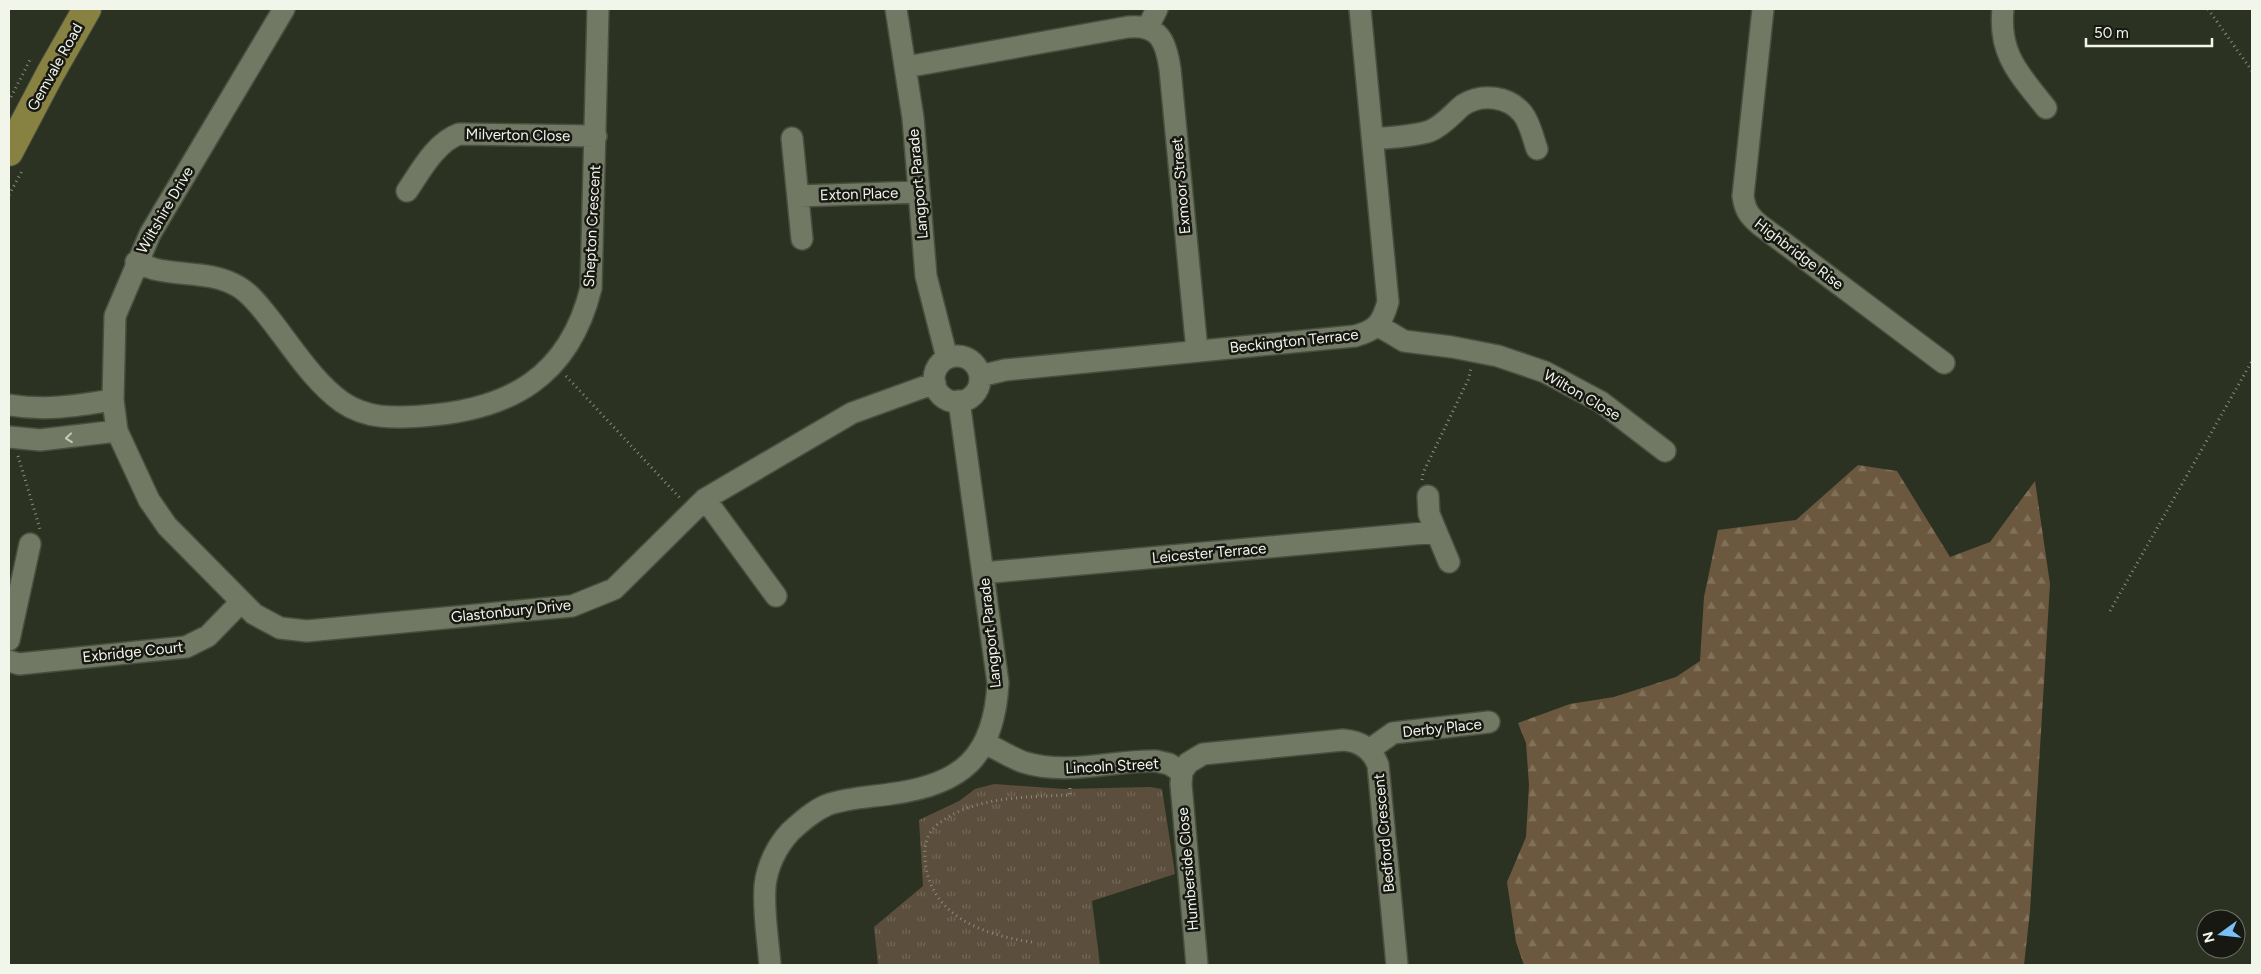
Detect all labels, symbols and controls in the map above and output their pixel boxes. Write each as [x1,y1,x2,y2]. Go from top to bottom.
scale bar [2086,15,2212,47]
street label: Gemvale Road [24,20,86,114]
text: 50 m [2094,24,2129,42]
street label: Milverton Close [465,125,571,145]
street label: Langport Parade [904,128,932,240]
street label: Exmoor Street [1168,137,1194,235]
street label: Wiltshire Drive [133,163,197,257]
street label: Shepton Crescent [580,164,604,288]
street label: Exton Place [820,184,898,204]
street label: Highbridge Rise [1751,215,1847,293]
street label: Beckington Terrace [1229,325,1359,357]
street label: Wilton Close [1540,366,1624,424]
one-way arrow [65,432,73,443]
street label: Leicester Terrace [1151,539,1267,567]
street label: Langport Parade [975,577,1005,689]
street label: Glastonbury Drive [450,596,572,626]
street label: Exbridge Court [82,638,185,666]
street label: Derby Place [1401,715,1483,741]
street label: Lincoln Street [1065,755,1160,777]
street label: Bedford Crescent [1370,772,1398,893]
street label: Humberside Close [1174,807,1202,931]
north arrow [2196,909,2246,959]
text: N [2199,930,2219,945]

